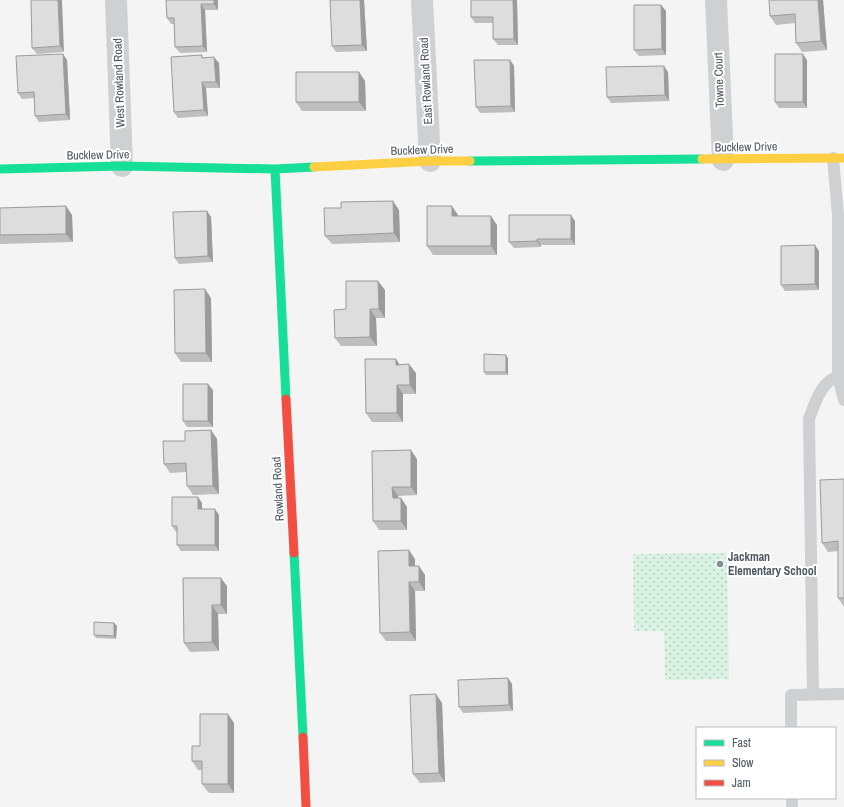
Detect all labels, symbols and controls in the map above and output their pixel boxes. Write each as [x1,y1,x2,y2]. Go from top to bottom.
street label: East Rowland Road [416,37,436,125]
street label: West Rowland Road [109,38,129,128]
street label: Towne Court [710,52,728,108]
street label: Bucklew Drive [714,138,778,156]
street label: Bucklew Drive [390,141,454,159]
street label: Bucklew Drive [66,146,130,164]
street label: Rowland Road [268,456,288,522]
place label: Jackman Elementary School [728,549,817,579]
marker: Jackman Elementary School [715,559,725,569]
legend [696,727,836,799]
text: Fast [732,735,751,751]
text: Slow [732,755,754,771]
text: Jam [732,775,751,791]

